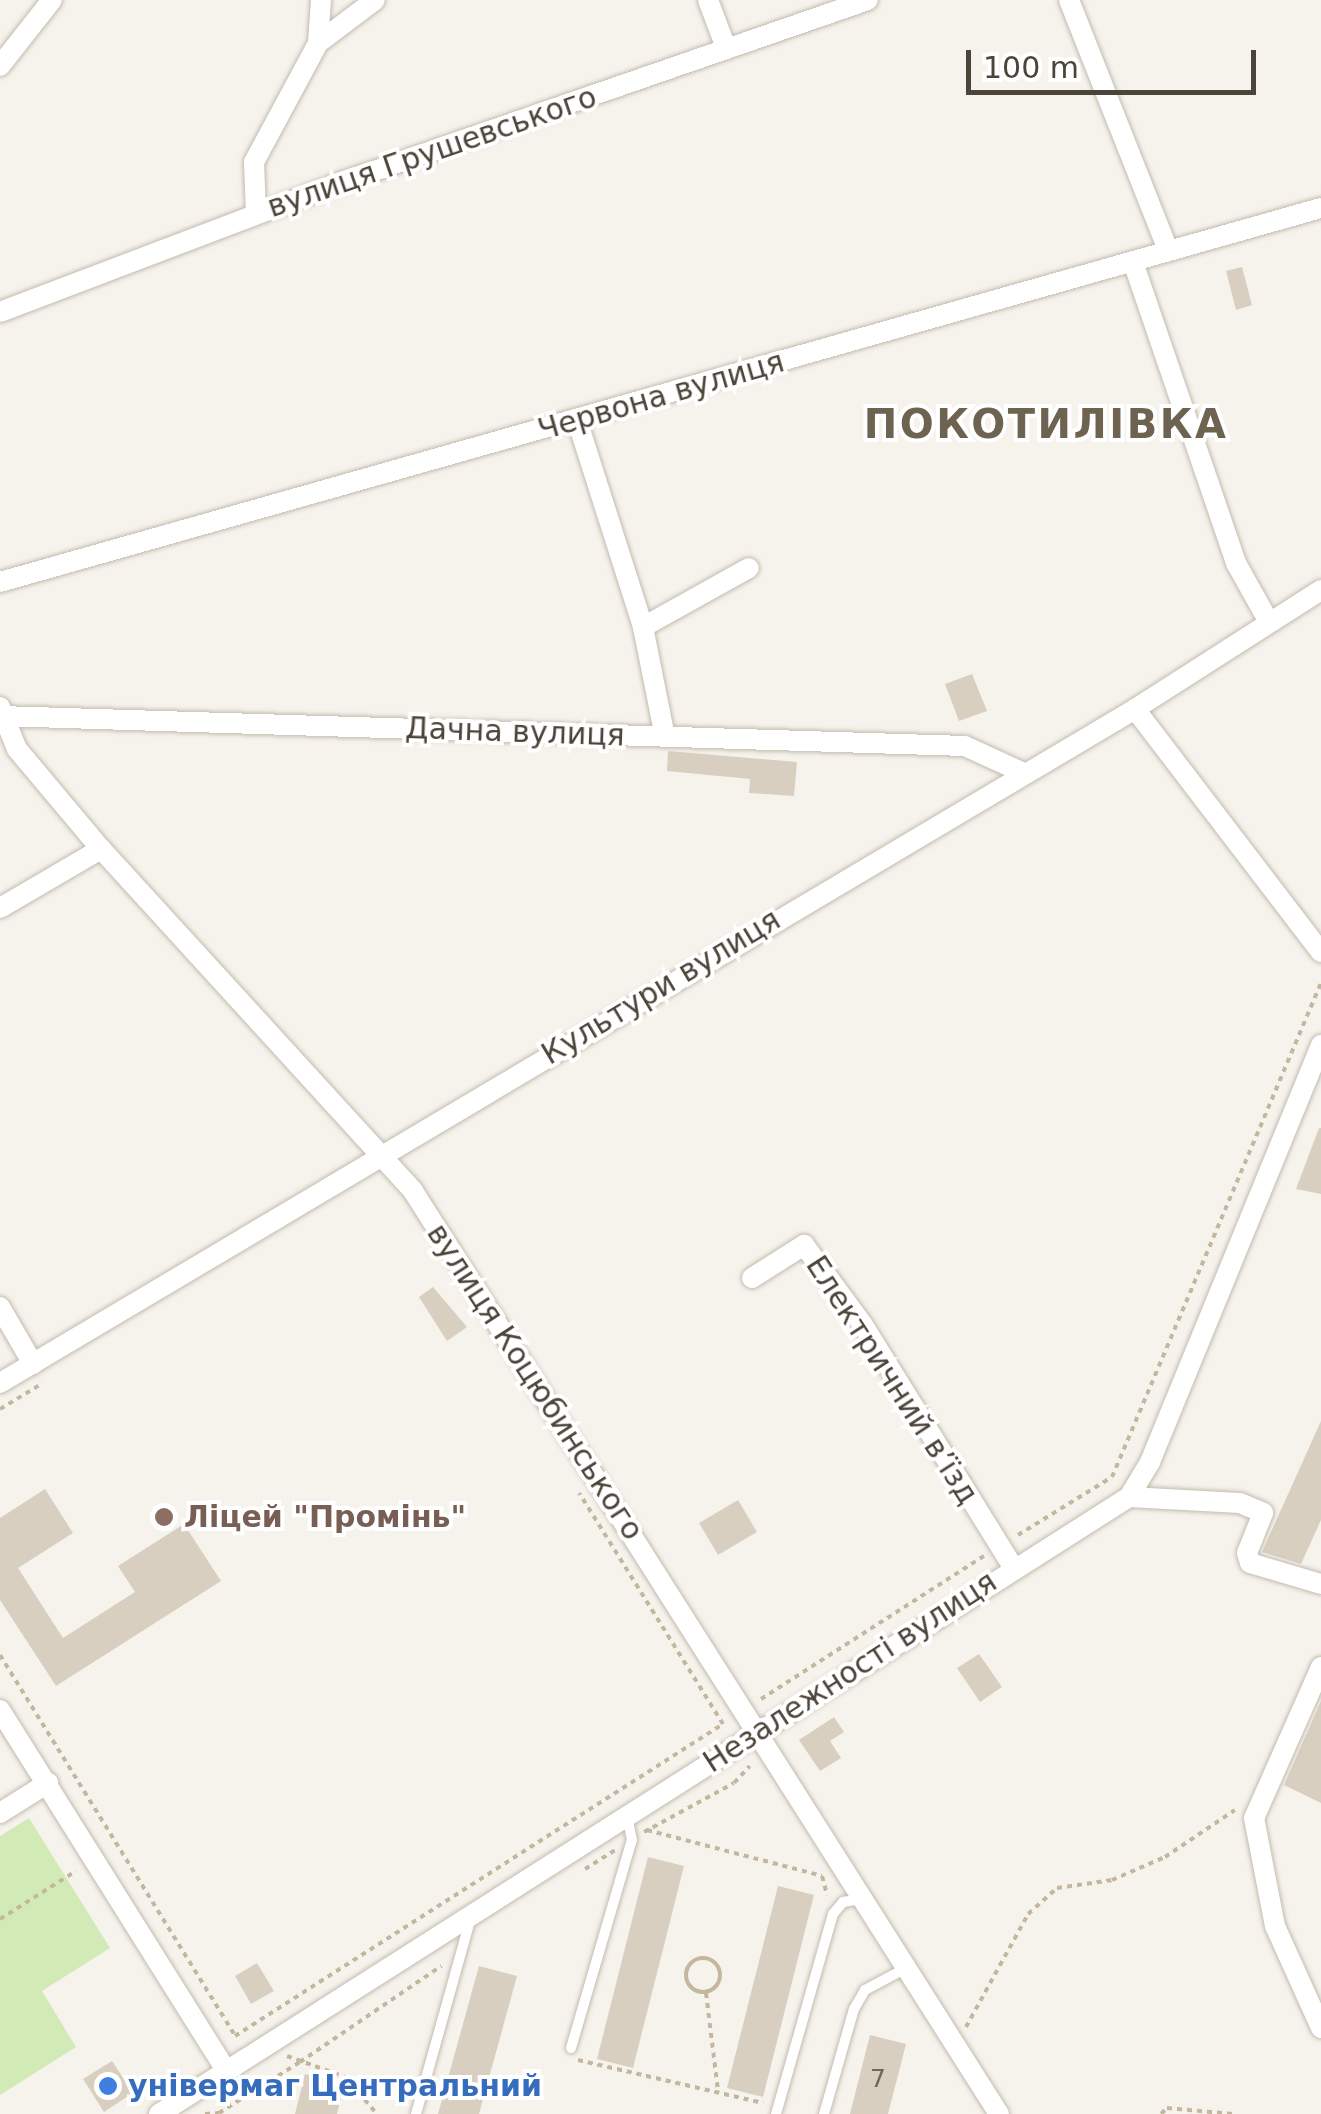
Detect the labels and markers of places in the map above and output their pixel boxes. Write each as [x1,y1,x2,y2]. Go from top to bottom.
place label: Ліцей "Промінь" [184,1499,466,1535]
marker: Ліцей "Промінь" [153,1506,175,1528]
place label: універмаг Центральний [128,2068,542,2104]
marker: універмаг Центральний [97,2075,119,2097]

